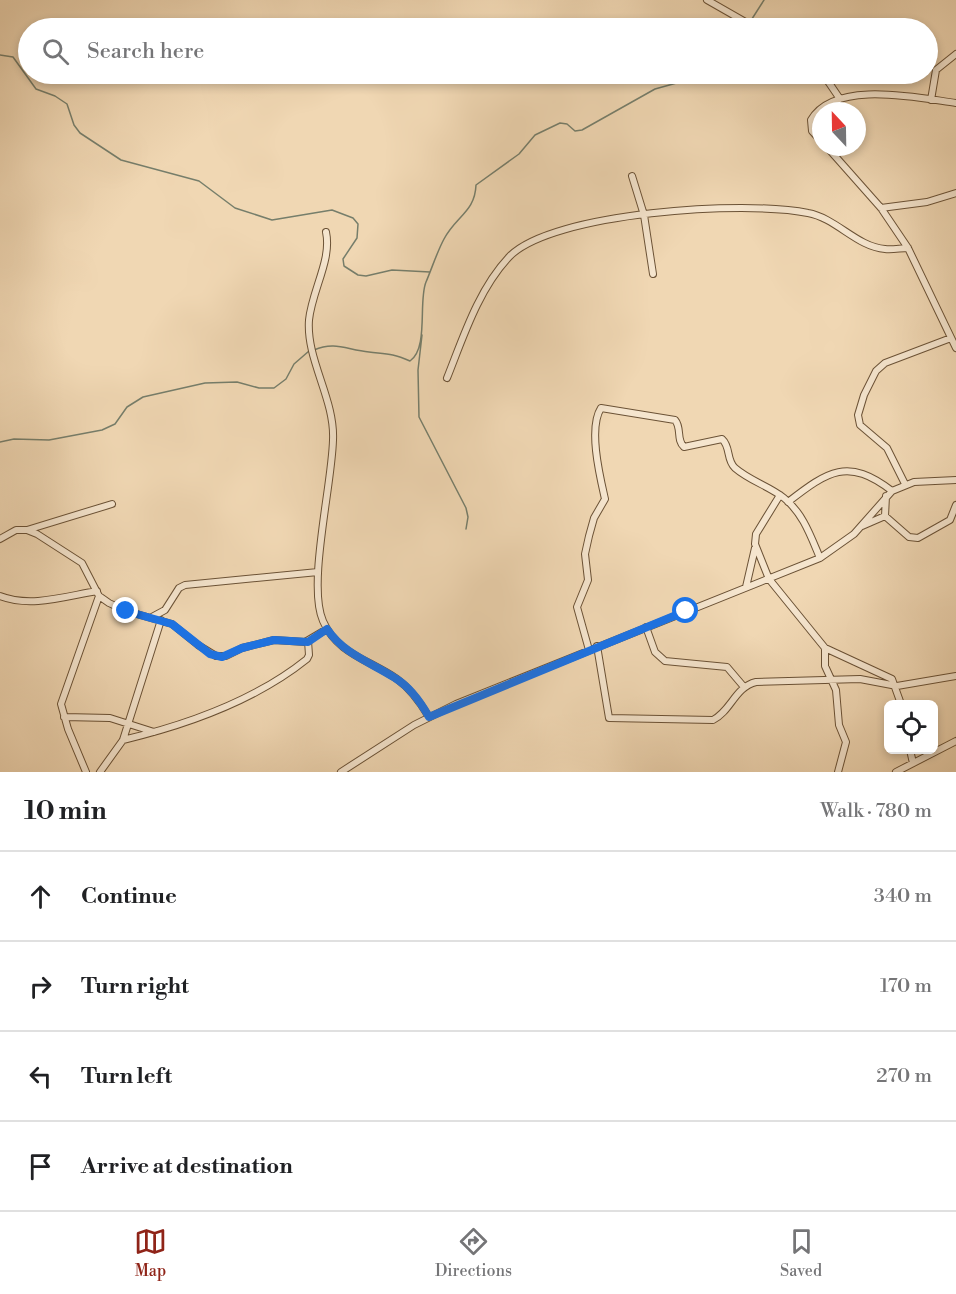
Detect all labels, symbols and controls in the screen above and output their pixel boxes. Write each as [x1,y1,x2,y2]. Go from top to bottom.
search box [18,18,938,84]
icon: search [39,35,72,68]
text: Search here [87,38,204,65]
north arrow [812,102,866,156]
route end [112,597,138,623]
route start [672,597,698,623]
map controls [884,700,938,754]
button: locate [884,700,938,754]
text: 10 min [24,795,107,827]
text: Walk · 780 m [820,799,932,824]
icon: ahead [24,880,57,913]
text: Continue [81,883,177,910]
text: 340 m [874,884,932,909]
icon: right [24,970,57,1003]
text: Turn right [81,973,189,1000]
text: 170 m [880,974,932,999]
icon: left [24,1060,57,1093]
text: Turn left [81,1063,172,1090]
text: 270 m [876,1064,932,1089]
icon: arrive [24,1150,57,1183]
text: Arrive at destination [81,1153,293,1180]
tab: Map [134,1225,167,1281]
tab: Directions [435,1225,512,1281]
tab: Saved [780,1225,822,1281]

